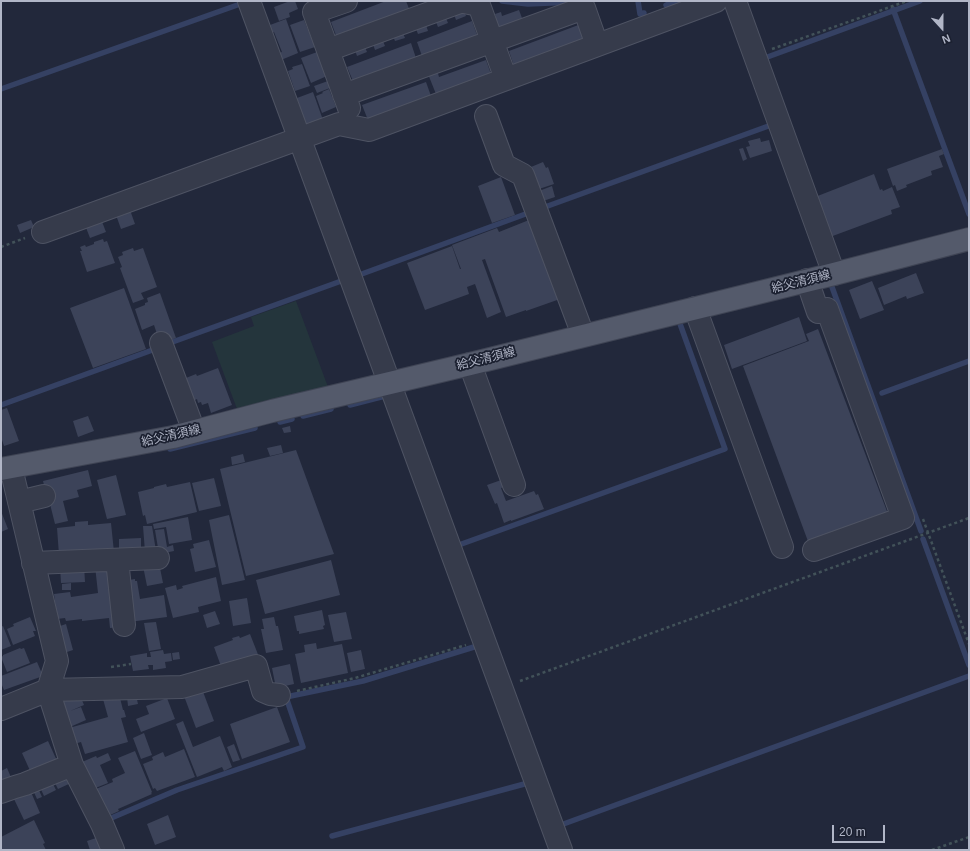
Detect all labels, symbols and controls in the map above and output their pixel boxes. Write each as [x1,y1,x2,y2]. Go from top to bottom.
north arrow [922,8,962,48]
text: N [940,32,952,46]
street label: 給父清須線 [770,268,832,296]
street label: 給父清須線 [455,345,517,373]
street label: 給父清須線 [140,422,202,450]
scale bar [834,817,887,843]
text: 20 m [839,825,866,839]

